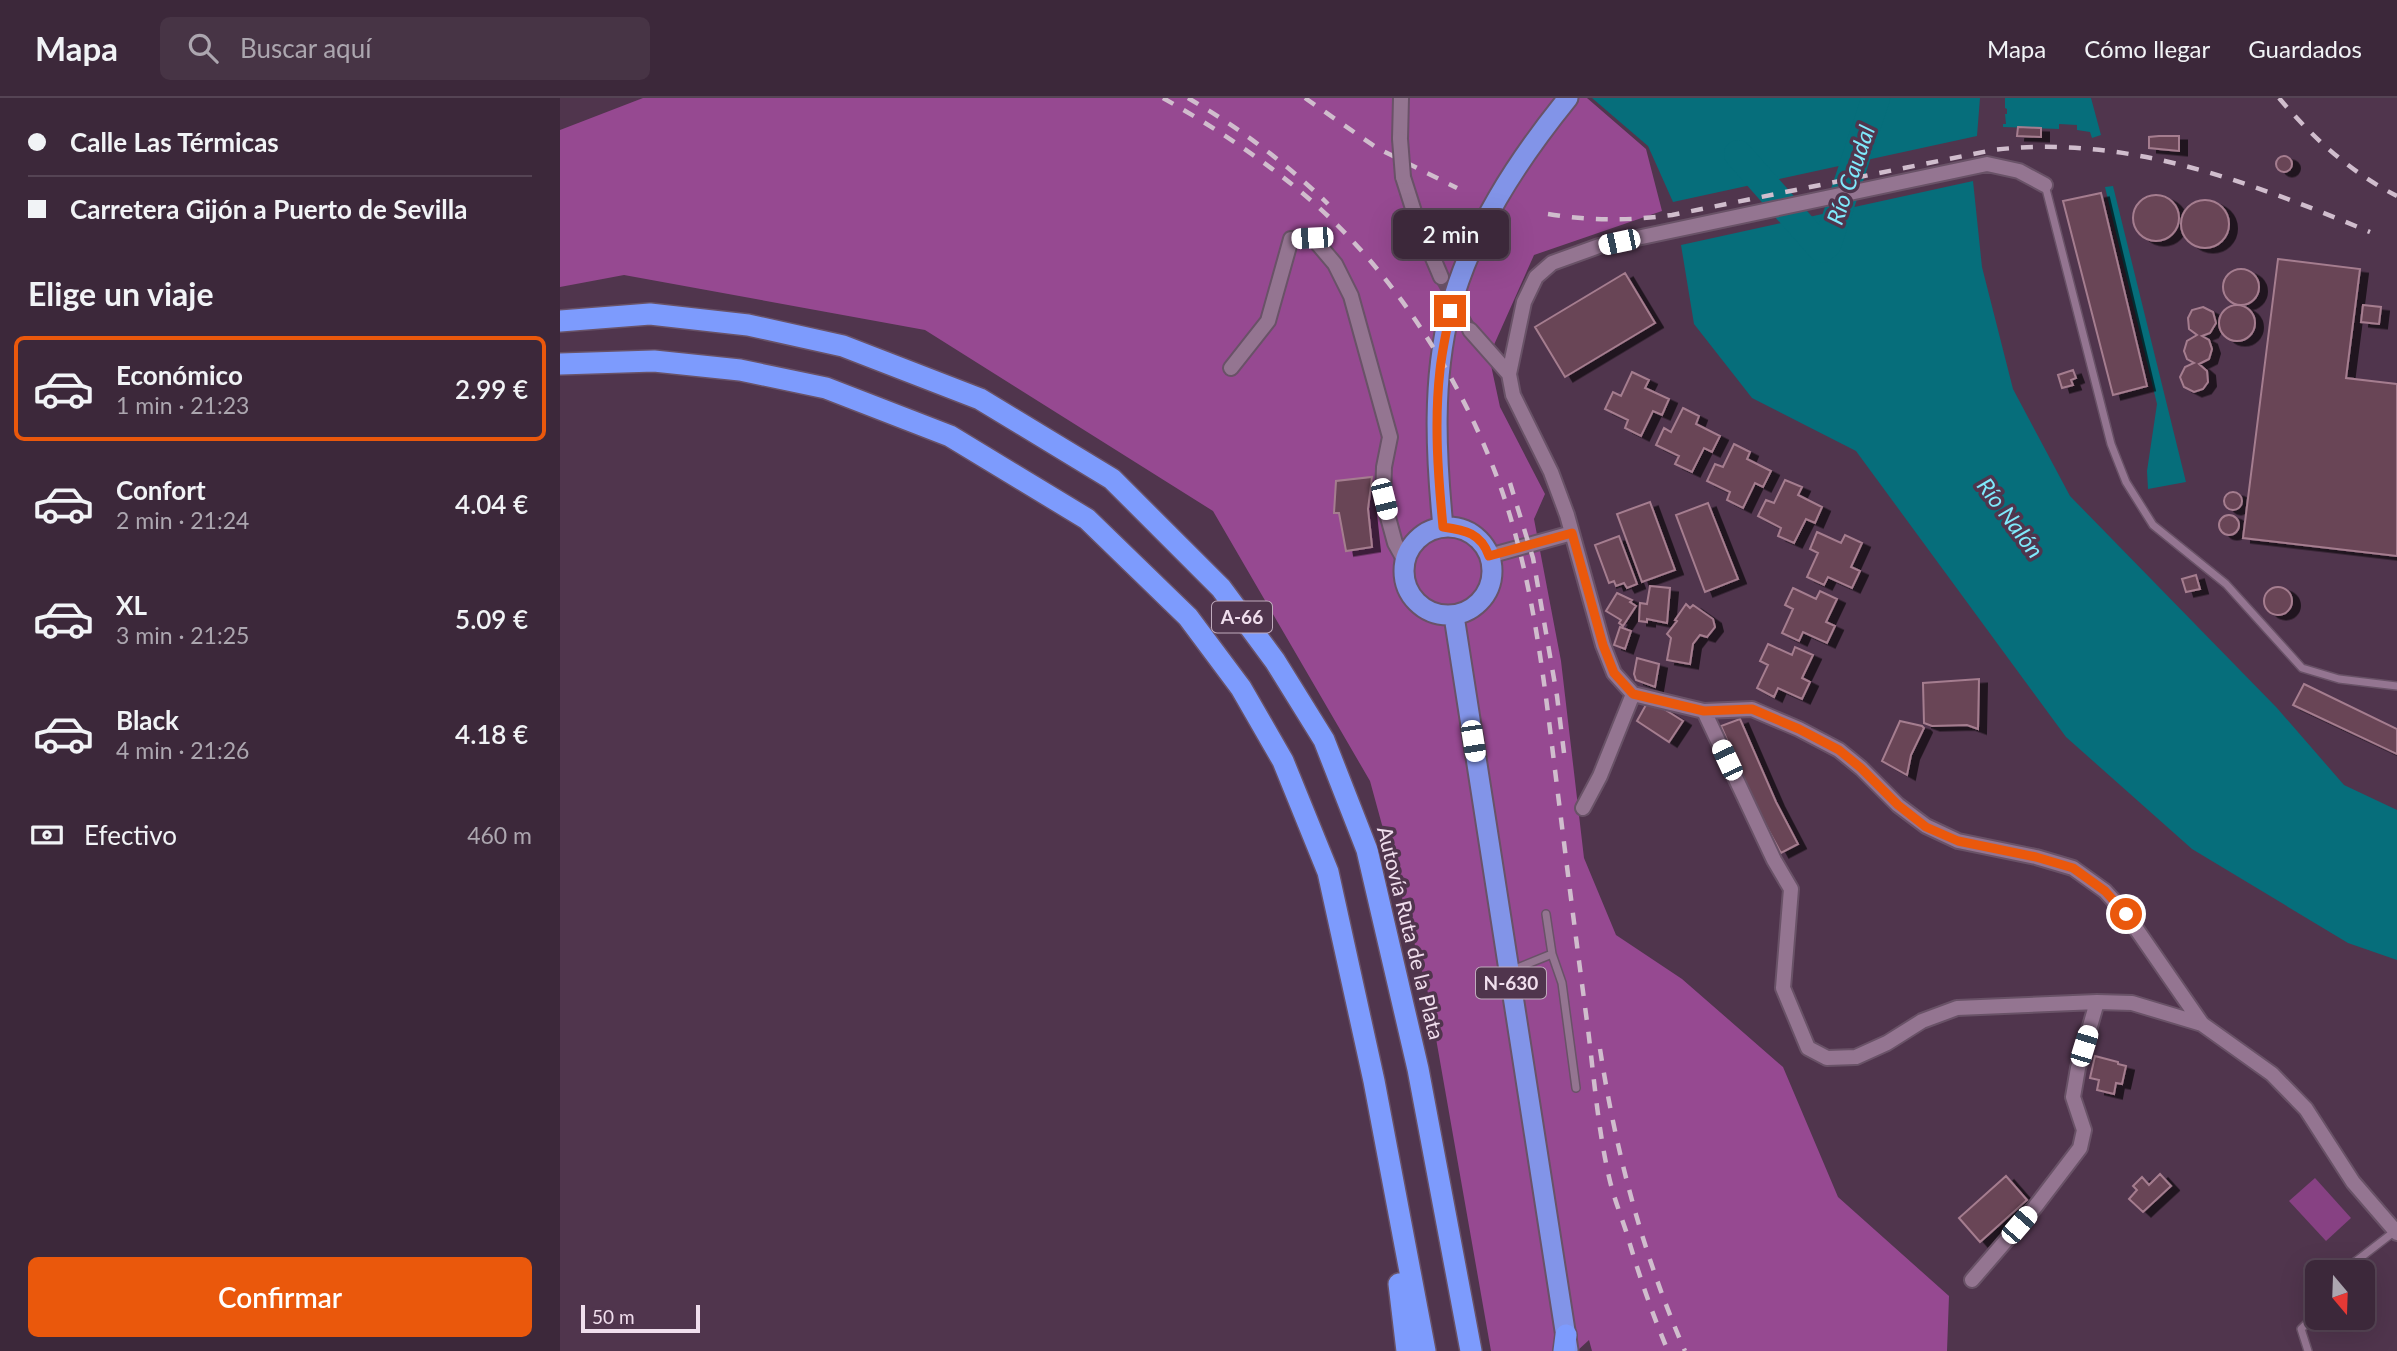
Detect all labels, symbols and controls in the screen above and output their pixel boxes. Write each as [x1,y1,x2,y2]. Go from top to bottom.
search box [160,17,650,80]
text: Mapa [35,28,118,68]
icon: search [184,29,222,67]
text: Buscar aquí [240,32,371,64]
text: Mapa [1987,34,2046,63]
text: Cómo llegar [2084,34,2210,63]
text: Guardados [2248,34,2362,63]
water label: Río Caudal [1820,121,1880,228]
text: Calle Las Térmicas [70,126,279,158]
text: Carretera Gijón a Puerto de Sevilla [70,193,467,225]
callout: 2 min [1392,209,1508,258]
text: 2 min [1423,220,1479,248]
car [1291,226,1334,250]
car [1597,227,1642,257]
text: Elige un viaje [28,274,213,313]
route end [1434,295,1466,327]
icon: car [32,357,95,420]
text: Económico [116,359,243,391]
text: 2.99 € [455,373,528,405]
text: 1 min · 21:23 [116,391,249,419]
icon: car [32,472,95,535]
water label: Río Nalón [1972,472,2050,563]
text: Confort [116,474,206,506]
car [1369,476,1400,522]
text: 4.04 € [455,488,528,520]
text: 2 min · 21:24 [116,506,249,534]
icon: car [32,587,95,650]
text: XL [116,589,147,621]
road number: A-66 [1212,602,1272,632]
text: 5.09 € [455,603,528,635]
text: 3 min · 21:25 [116,621,249,649]
icon: car [32,702,95,765]
text: Black [116,704,179,736]
text: 4.18 € [455,718,528,750]
car [1460,719,1487,763]
text: 4 min · 21:26 [116,736,249,764]
car [1709,737,1746,783]
icon: cash [28,816,66,854]
text: Efectivo [84,819,177,851]
text: 460 m [467,821,532,849]
street label: Autovía Ruta de la Plata [1373,823,1450,1042]
route start [2110,898,2142,930]
road number: N-630 [1476,968,1546,998]
car [2068,1023,2101,1069]
car [1998,1202,2041,1248]
button: Confirmar [28,1257,532,1337]
north arrow [2305,1260,2375,1330]
map controls [2305,1260,2375,1330]
scale bar [581,1302,700,1334]
text: 50 m [592,1305,635,1328]

